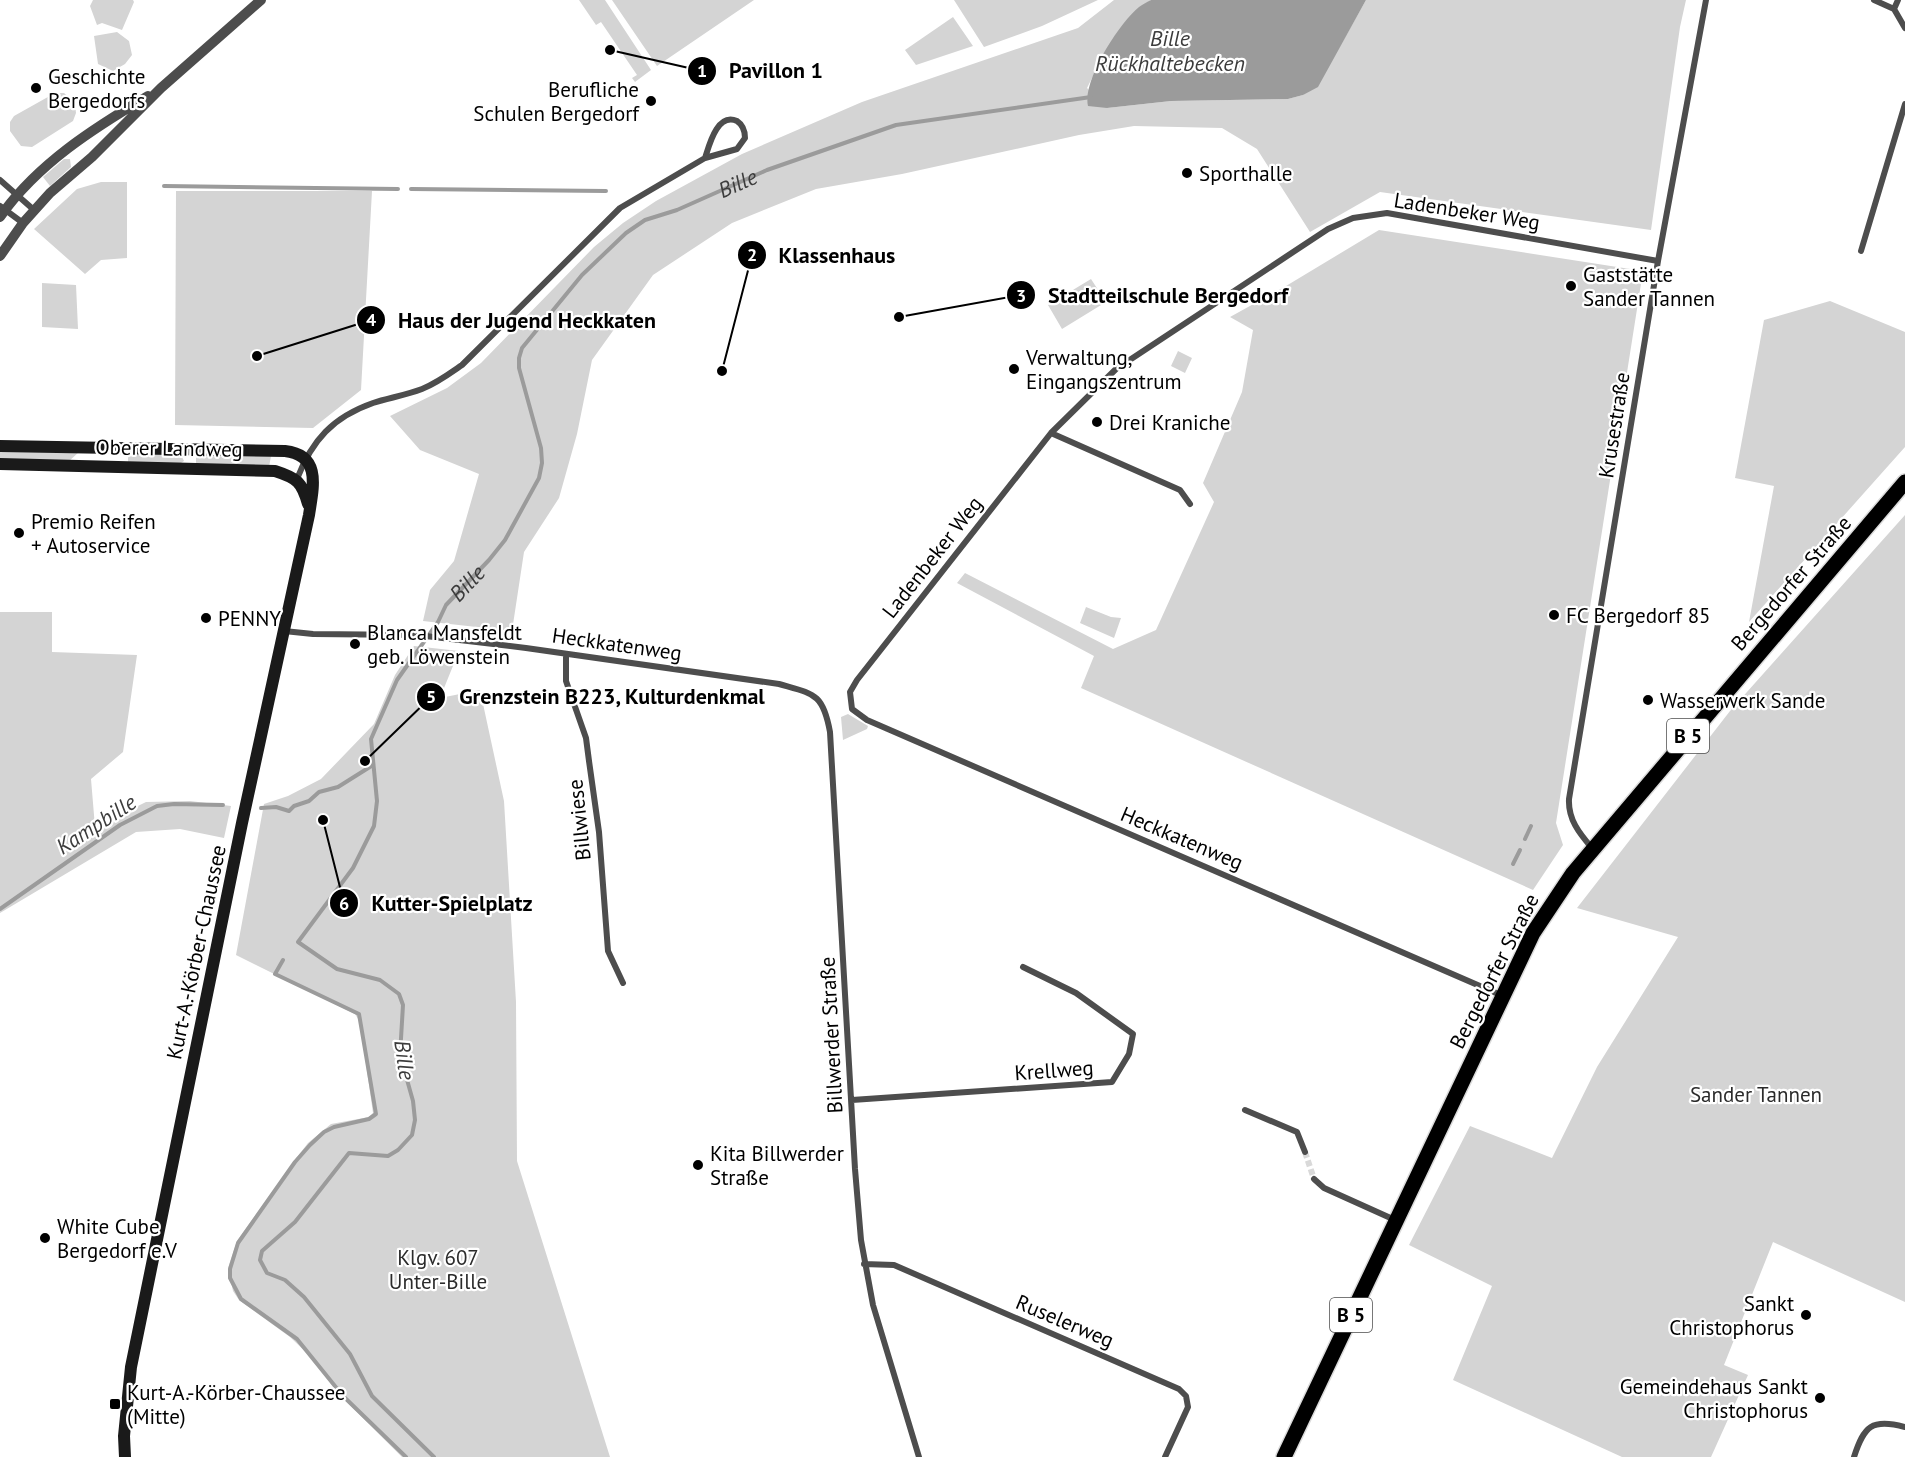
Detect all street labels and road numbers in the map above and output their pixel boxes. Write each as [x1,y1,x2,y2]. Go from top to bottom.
street label: Ladenbeker Weg [1392,186,1542,236]
street label: Krusestraße [1592,370,1636,480]
street label: Oberer Landweg [95,433,243,463]
street label: Ladenbeker Weg [876,491,988,623]
street label: Bergedorfer Straße [1725,510,1857,656]
street label: Heckkatenweg [550,622,684,666]
road number: B 5 [1667,719,1709,753]
street label: Billwiese [561,778,597,862]
street label: Heckkatenweg [1117,800,1247,876]
street label: Kurt-A.-Körber-Chaussee [160,842,232,1062]
street label: Bergedorfer Straße [1443,889,1545,1053]
street label: Billwerder Straße [813,956,849,1114]
street label: Krellweg [1014,1054,1094,1086]
street label: Ruselerweg [1012,1288,1118,1354]
road number: B 5 [1330,1298,1372,1332]

